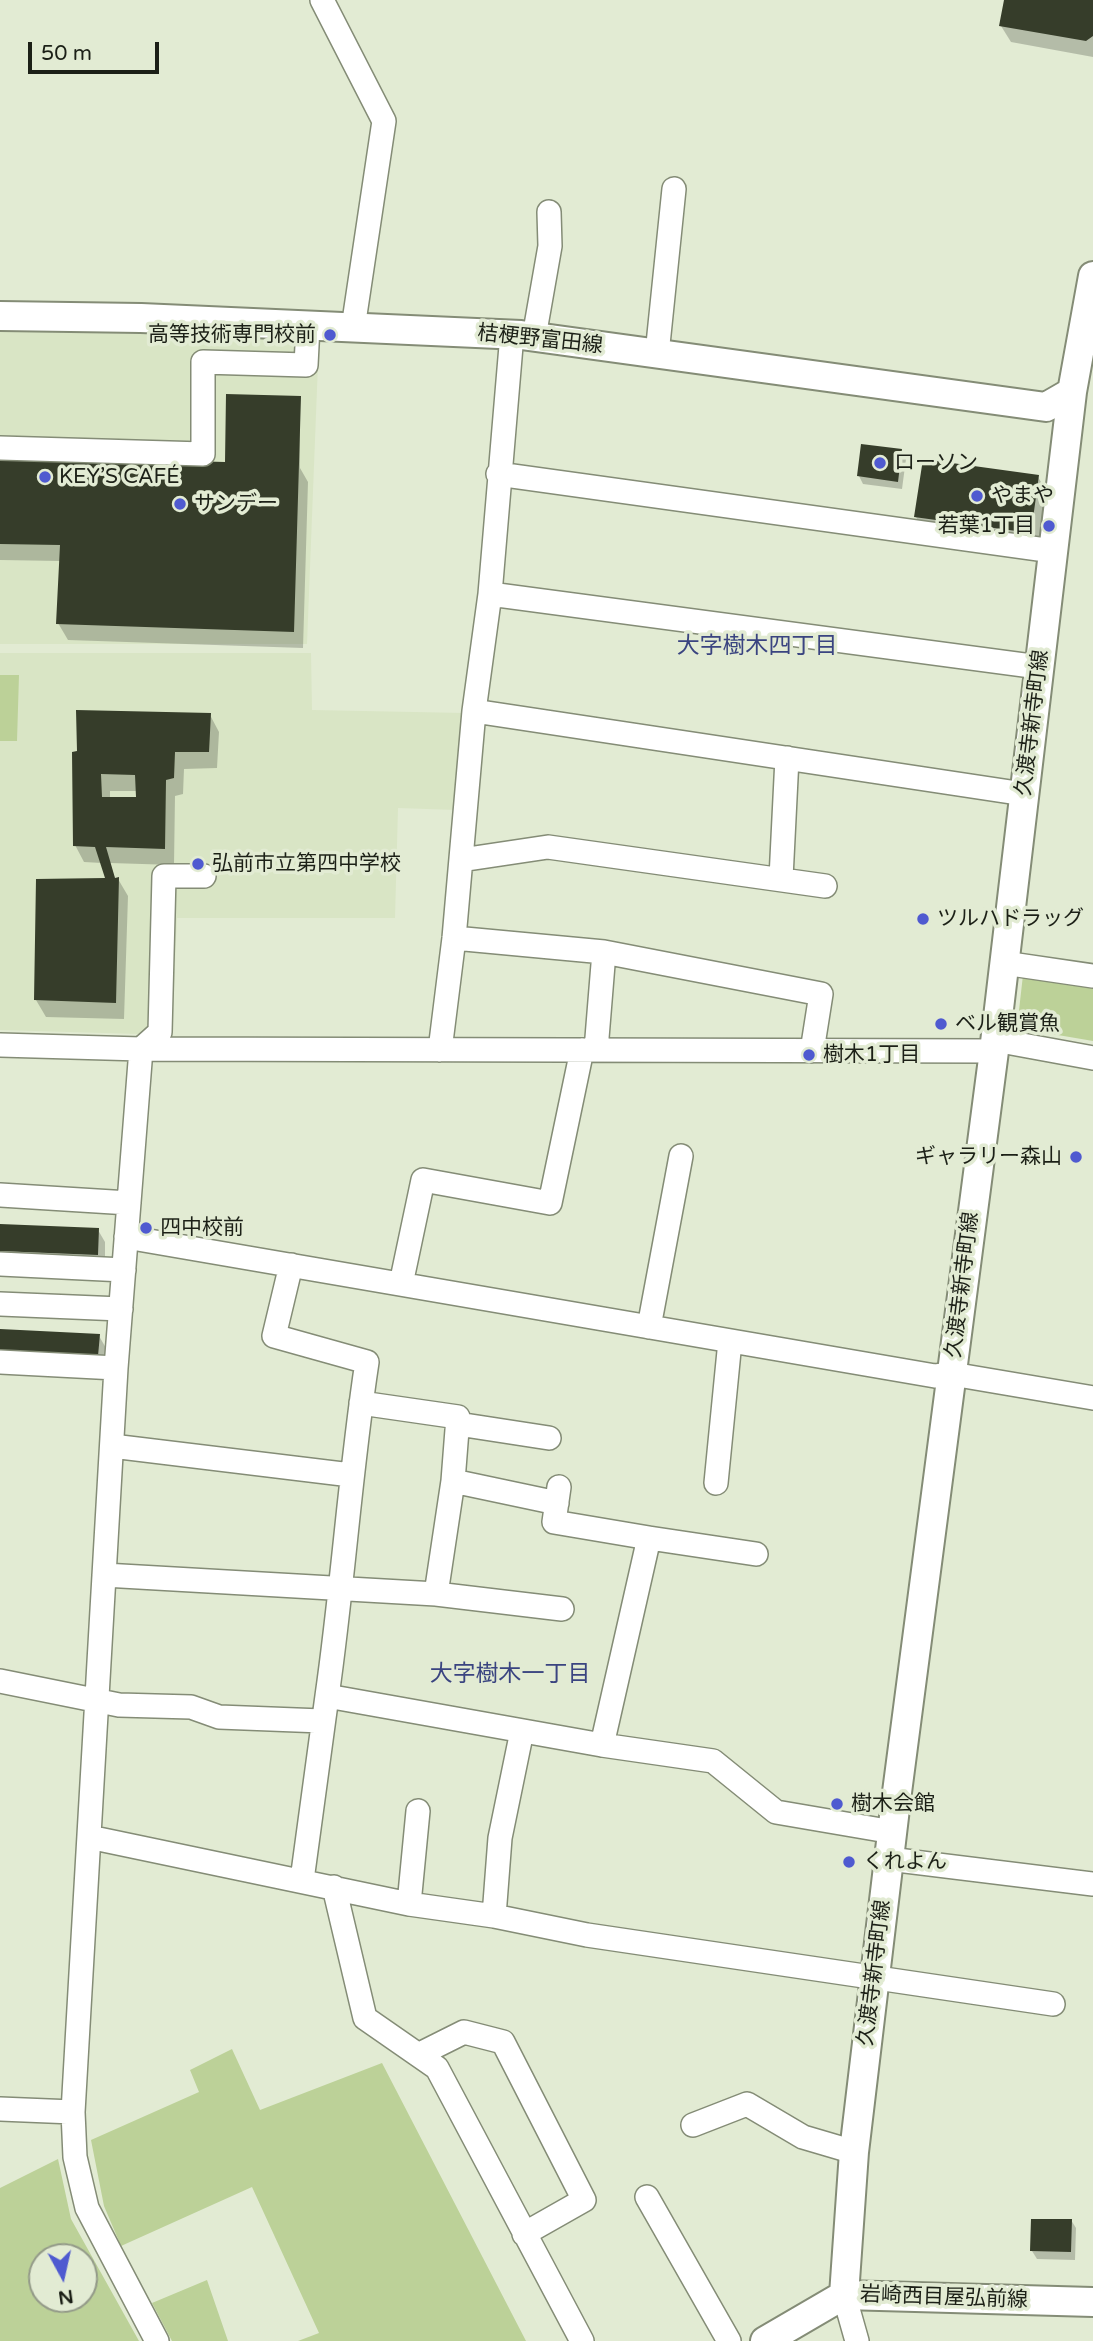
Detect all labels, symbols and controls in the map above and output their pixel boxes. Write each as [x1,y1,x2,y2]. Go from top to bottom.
scale bar [32,28,163,72]
text: 50 m [41,41,92,66]
street label: 桔梗野富田線 [476,321,604,359]
place label: 高等技術専門校前 [148,322,316,348]
marker: 高等技術専門校前 [322,327,338,343]
place label: ローソン [894,450,978,476]
marker: ローソン [872,455,888,471]
place label: KEY’S CAFÉ [59,464,180,490]
marker: KEY’S CAFÉ [37,469,53,485]
place label: やまや [991,483,1054,509]
marker: やまや [969,488,985,504]
place label: サンデー [194,491,278,517]
marker: サンデー [172,496,188,512]
place label: 若葉1丁目 [938,513,1035,539]
marker: 若葉1丁目 [1041,518,1057,534]
district label: 大字樹木四丁目 [677,633,837,661]
street label: 久渡寺新寺町線 [1012,649,1054,797]
place label: 弘前市立第四中学校 [212,851,401,877]
marker: 弘前市立第四中学校 [190,856,206,872]
place label: ツルハドラッグ [937,906,1084,932]
marker: ツルハドラッグ [915,911,931,927]
place label: ベル観賞魚 [955,1011,1060,1037]
marker: ベル観賞魚 [933,1016,949,1032]
place label: 樹木1丁目 [823,1042,920,1068]
marker: 樹木1丁目 [801,1047,817,1063]
place label: ギャラリー森山 [915,1144,1062,1170]
marker: ギャラリー森山 [1068,1149,1084,1165]
street label: 久渡寺新寺町線 [942,1211,984,1359]
place label: 四中校前 [160,1215,244,1241]
marker: 四中校前 [138,1220,154,1236]
district label: 大字樹木一丁目 [430,1661,590,1689]
place label: 樹木会館 [851,1791,935,1817]
marker: 樹木会館 [829,1796,845,1812]
place label: くれよん [863,1849,947,1875]
marker: くれよん [841,1854,857,1870]
street label: 久渡寺新寺町線 [854,1899,896,2047]
north arrow [28,2243,98,2313]
street label: 岩崎西目屋弘前線 [860,2282,1028,2314]
text: N [57,2285,75,2309]

